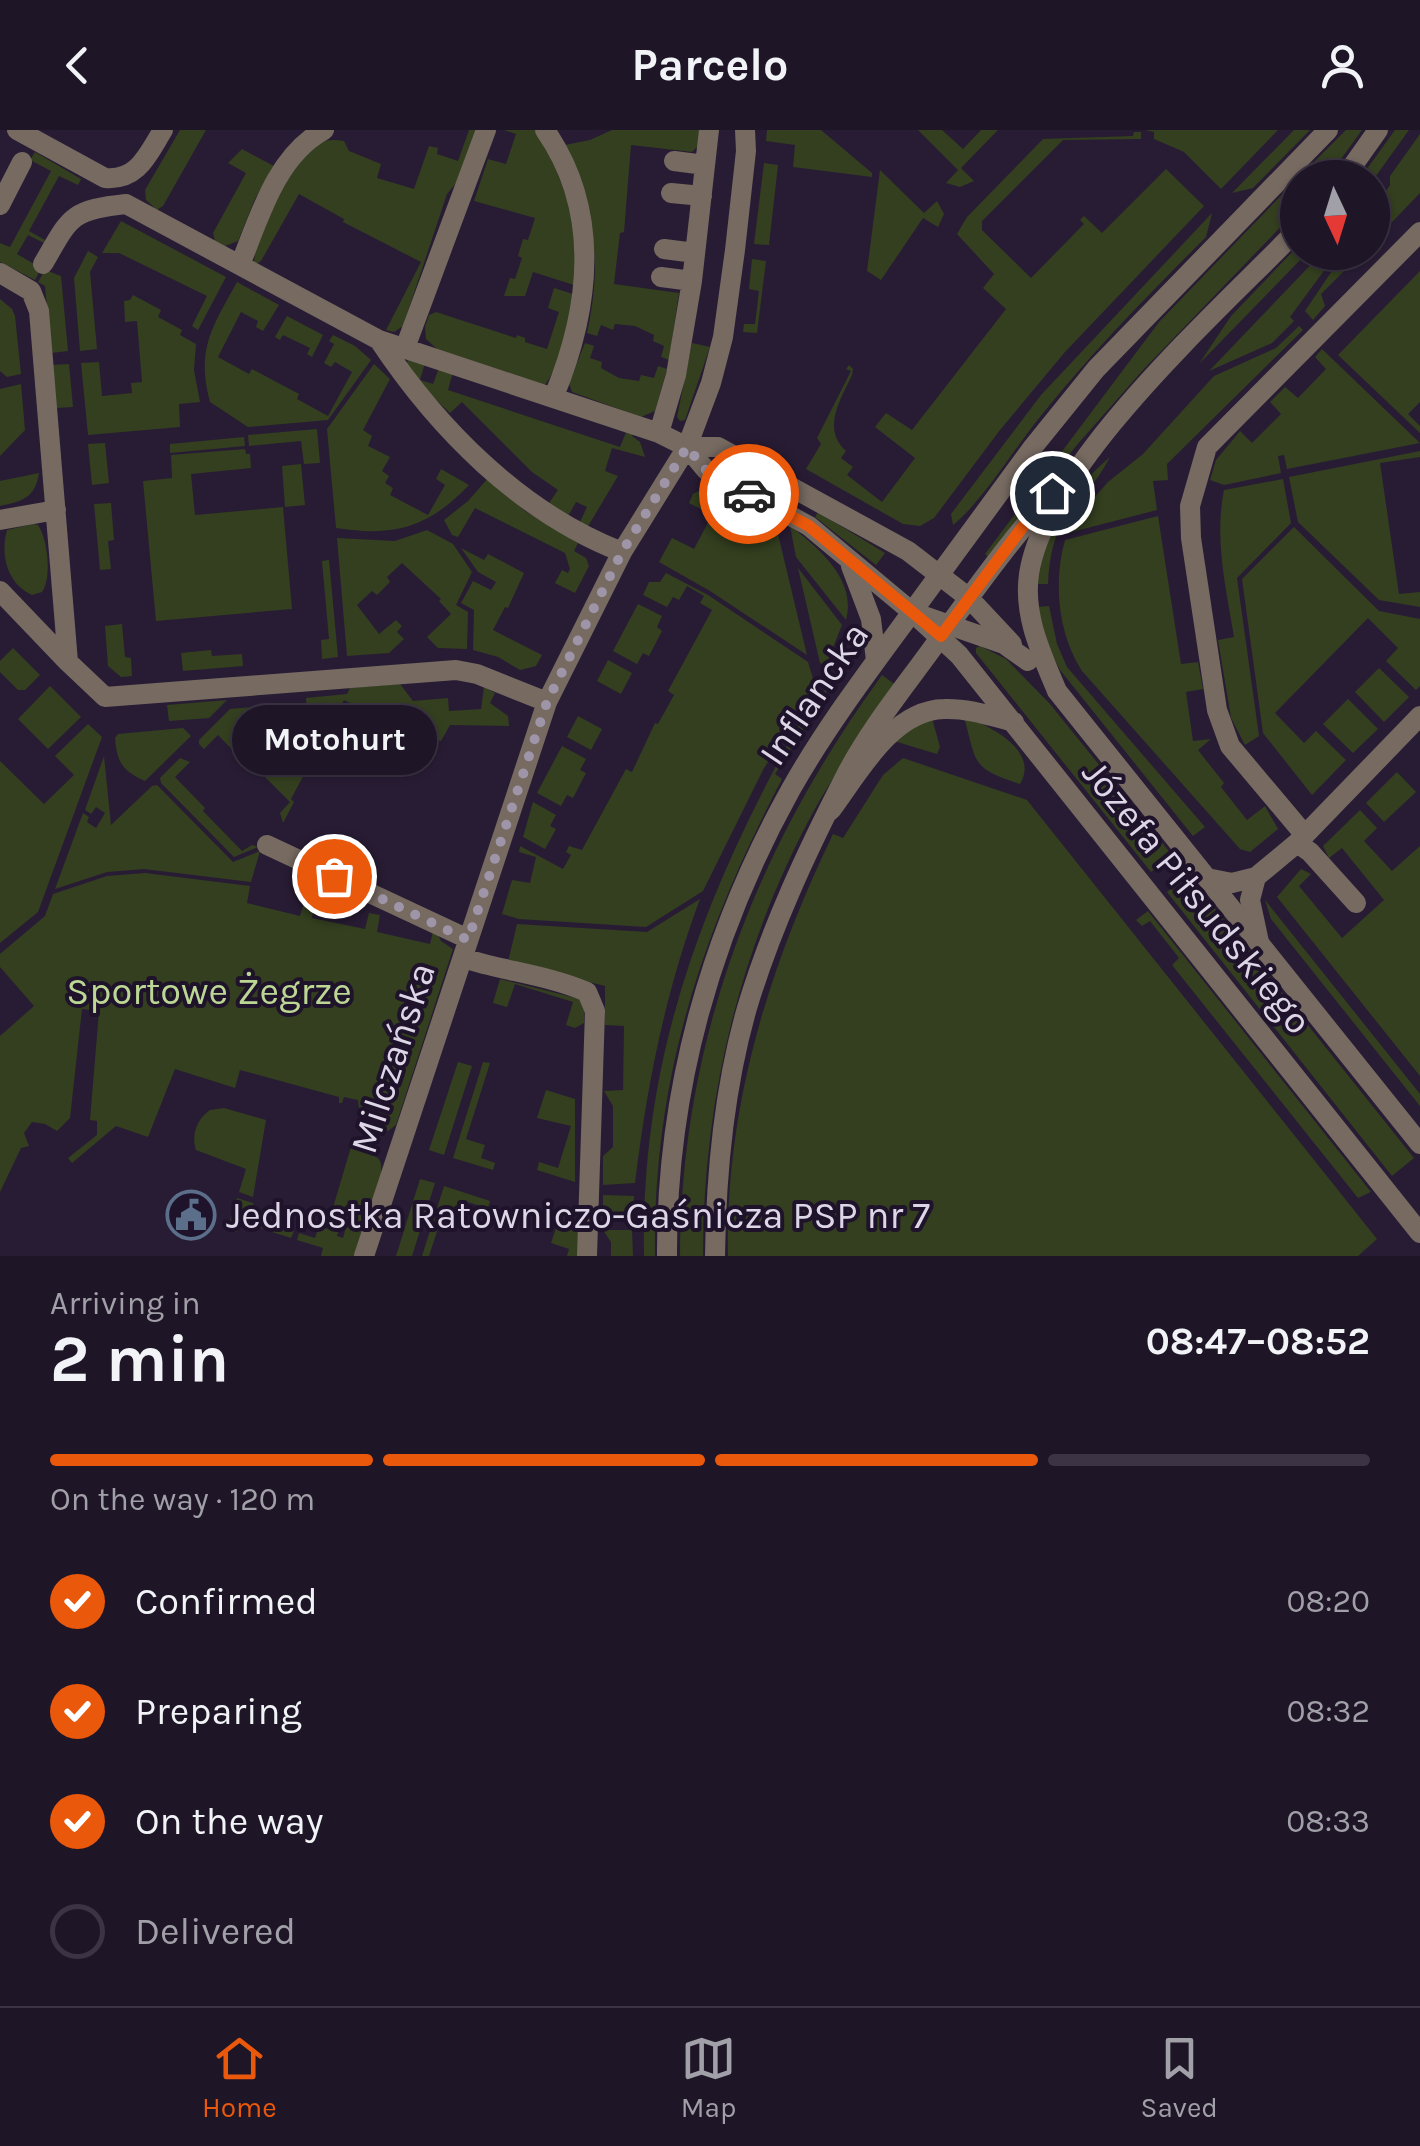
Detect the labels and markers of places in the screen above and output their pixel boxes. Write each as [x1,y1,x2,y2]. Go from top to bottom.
pin [1010,451,1095,536]
callout: Motohurt [232,706,436,776]
pin [292,834,377,919]
public building icon: Jednostka Ratowniczo-Gaśnicza PSP nr 7 [165,1189,217,1241]
place label: Jednostka Ratowniczo-Gaśnicza PSP nr 7 [226,1193,930,1238]

